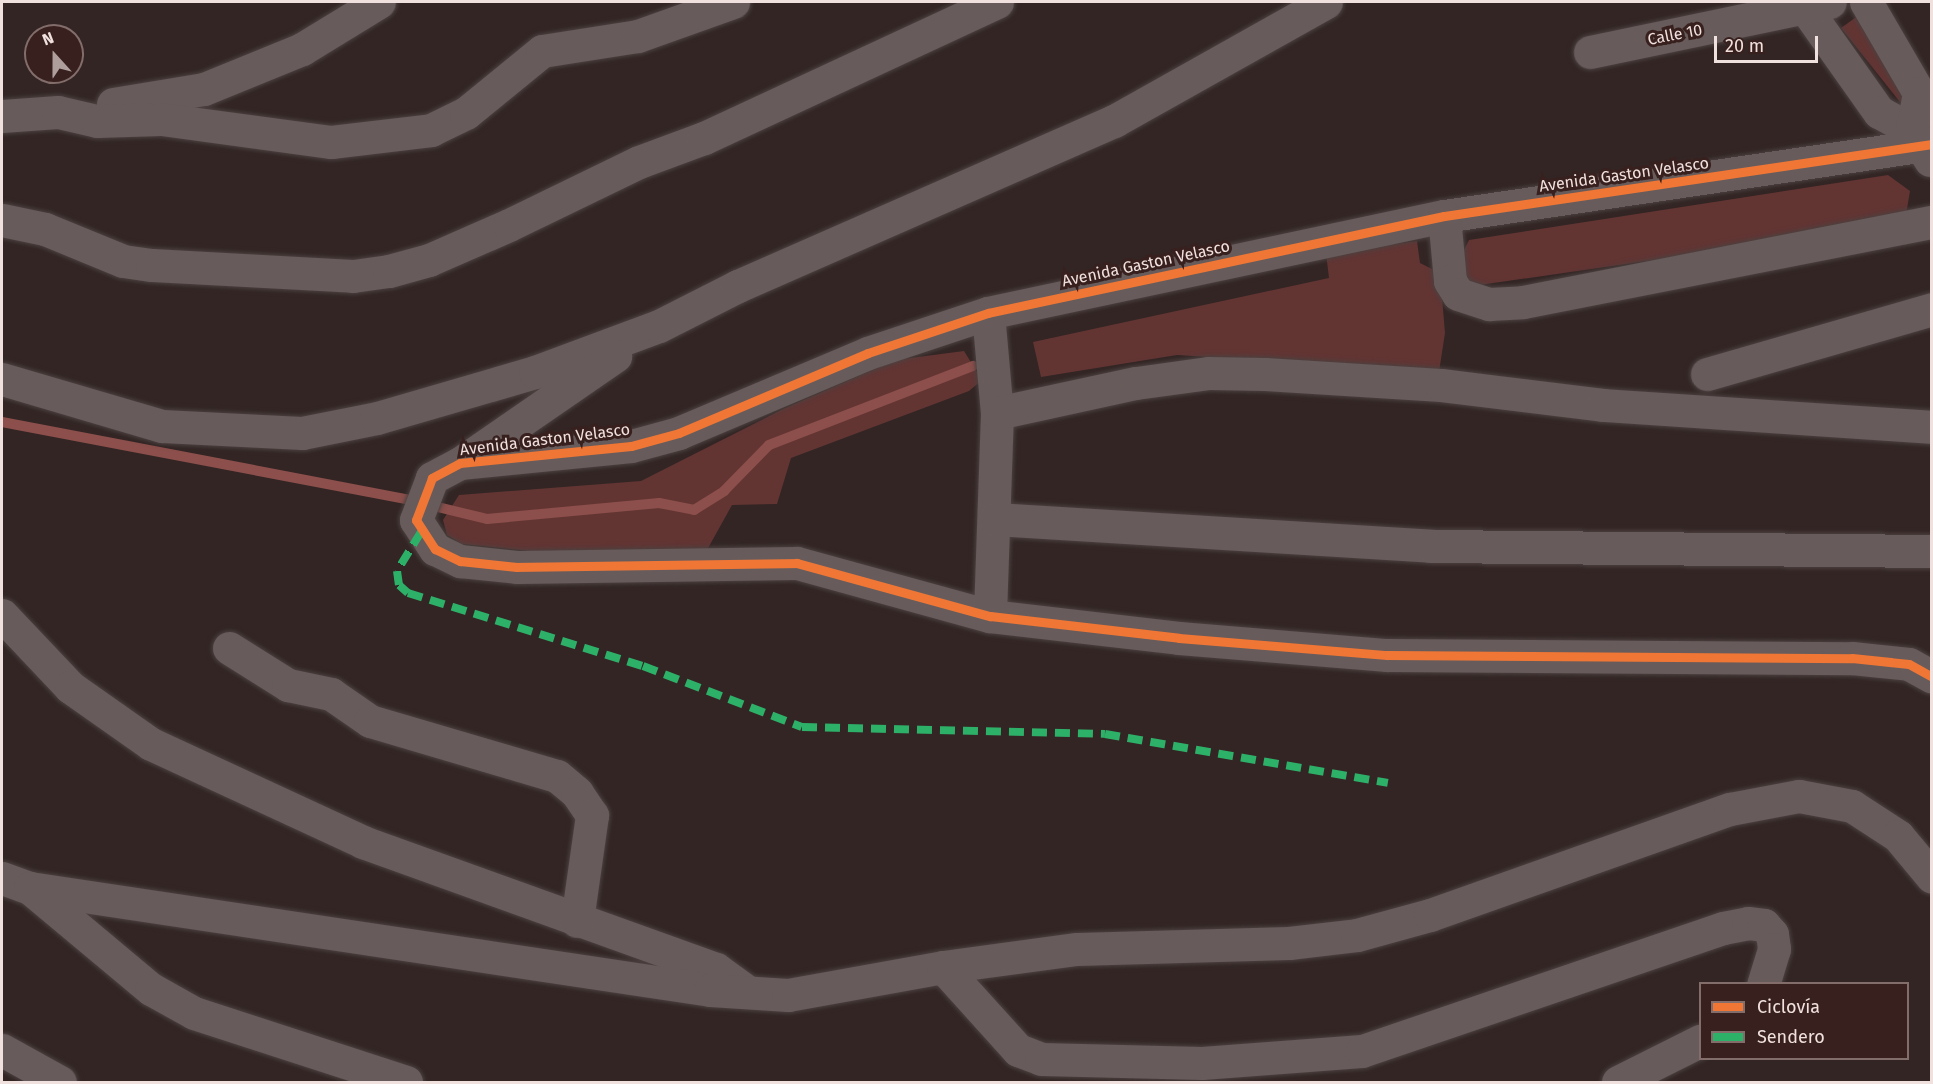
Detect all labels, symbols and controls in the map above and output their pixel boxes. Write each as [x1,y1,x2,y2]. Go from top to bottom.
street label: Calle 10 [1646,20,1704,50]
north arrow [24,24,84,84]
scale bar [1717,24,1820,62]
text: N [40,28,56,49]
text: 20 m [1725,35,1764,57]
street label: Avenida Gaston Velasco [1538,154,1710,196]
street label: Avenida Gaston Velasco [1060,237,1232,291]
street label: Avenida Gaston Velasco [459,420,631,460]
legend [1699,982,1909,1060]
text: Ciclovía [1757,996,1820,1018]
text: Sendero [1757,1026,1825,1048]

